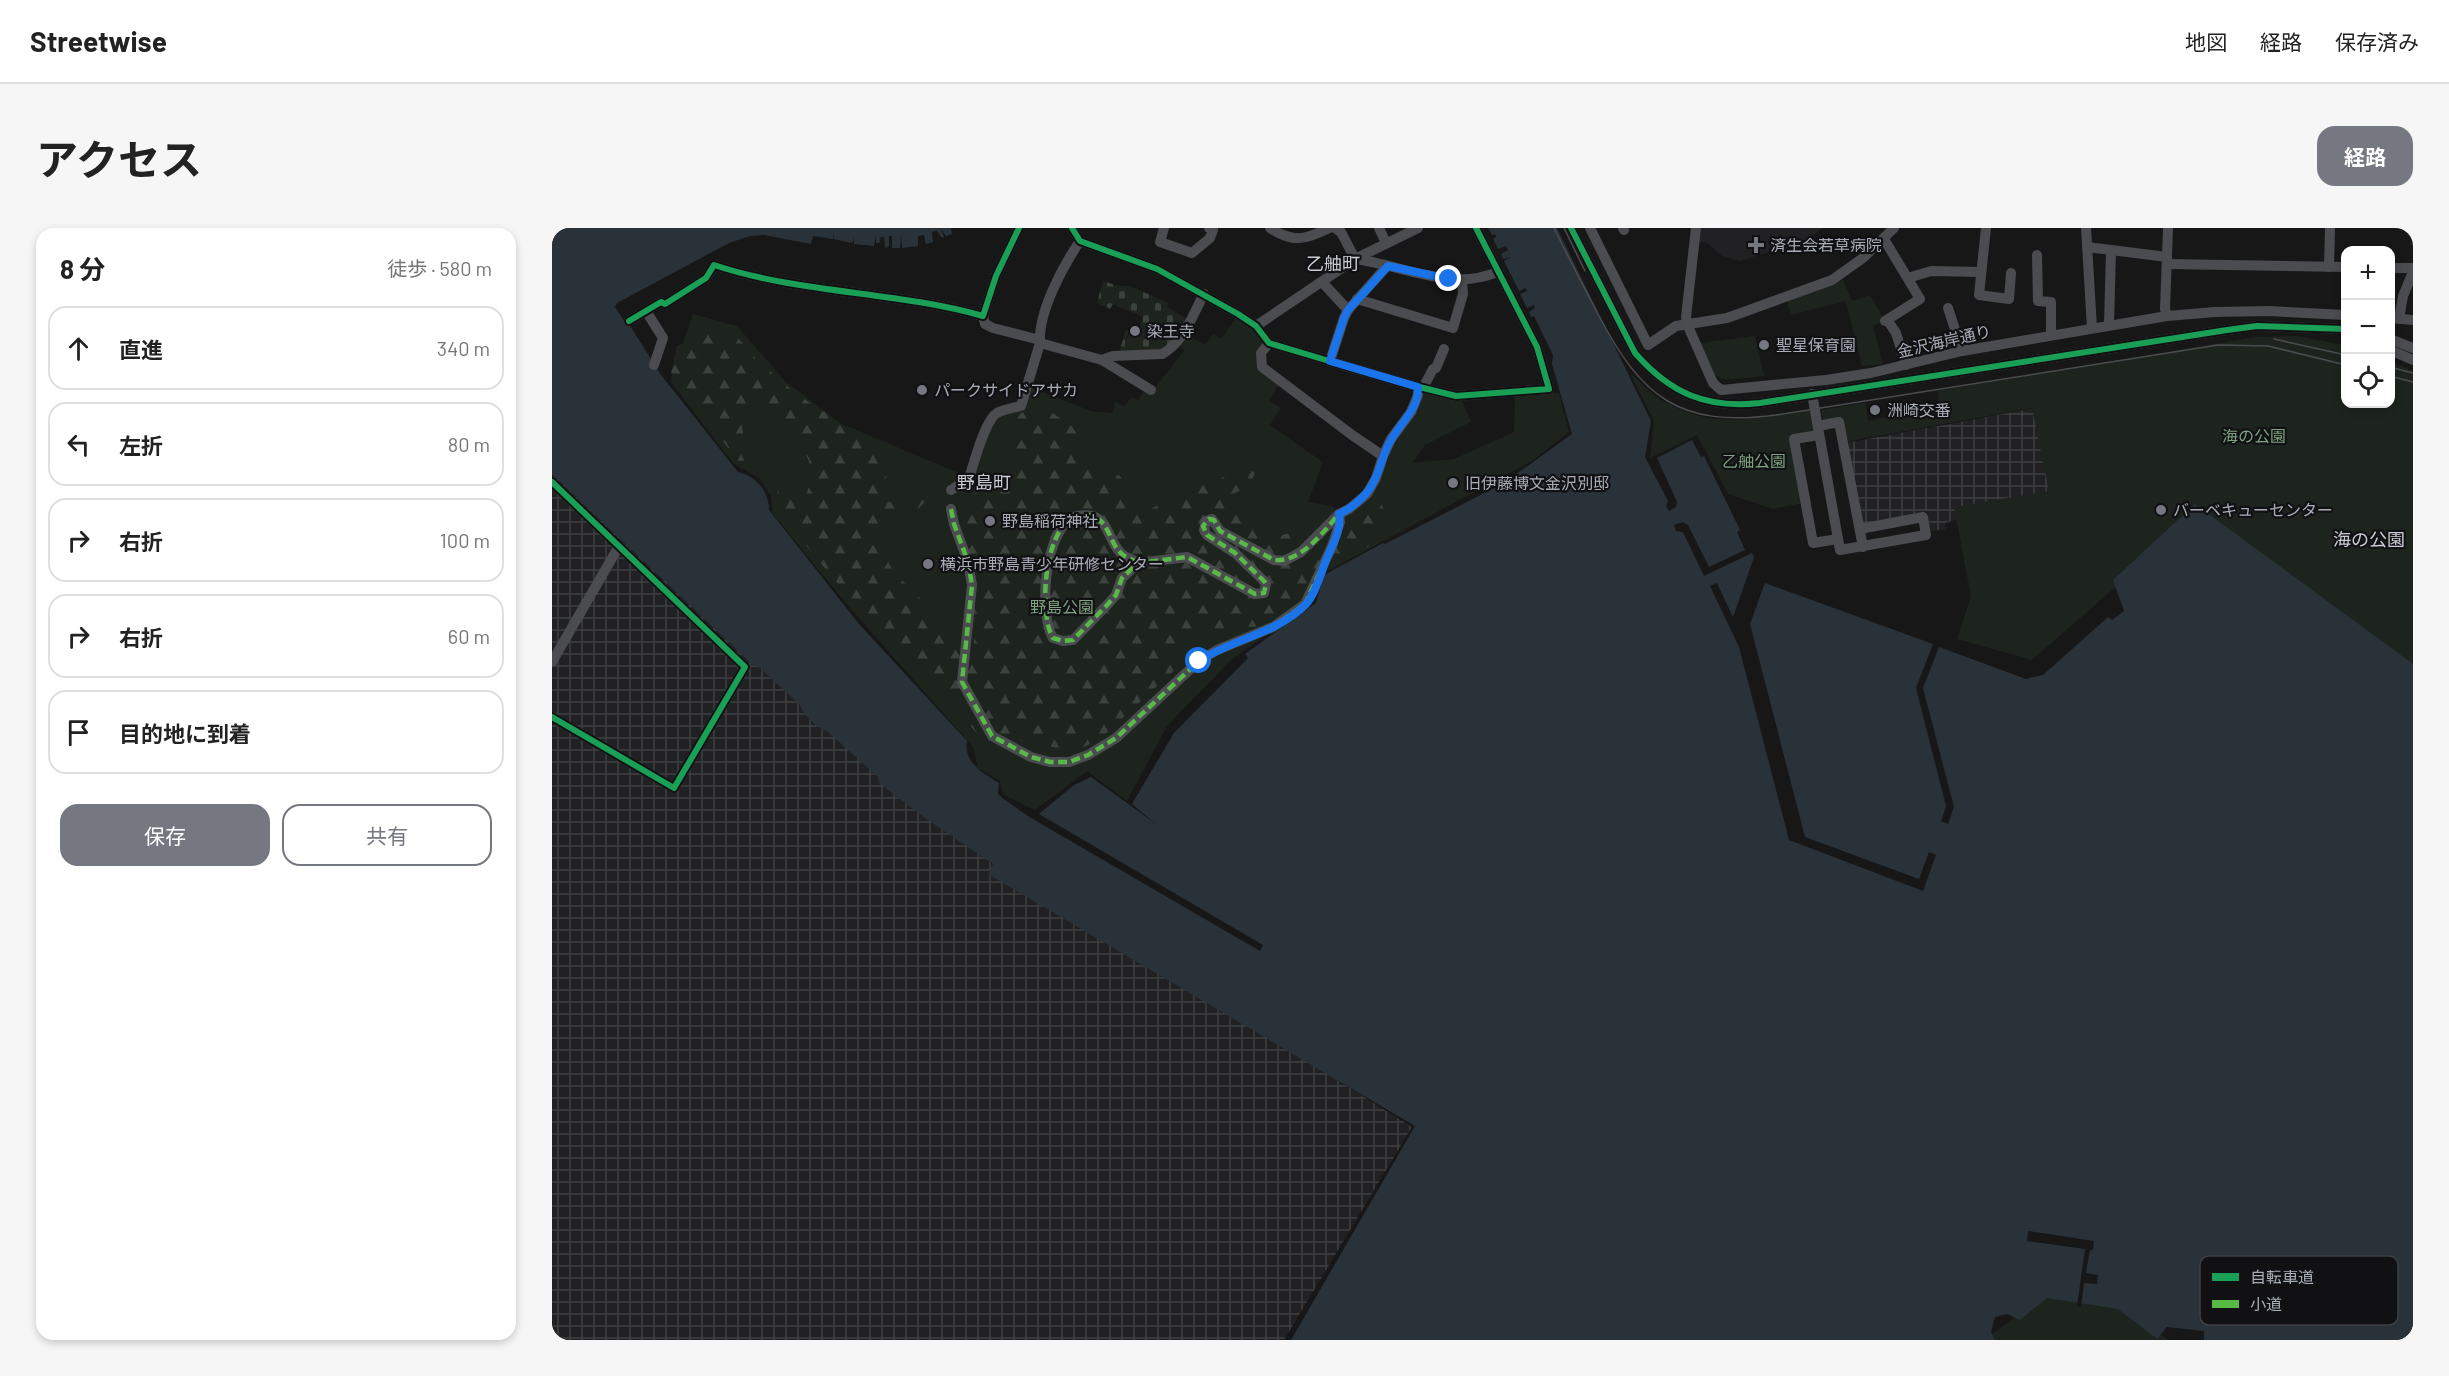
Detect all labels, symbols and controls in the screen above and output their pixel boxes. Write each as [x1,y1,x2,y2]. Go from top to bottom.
text: Streetwise [30,24,167,58]
text: 地図 [2185,29,2227,54]
text: 経路 [2260,29,2302,54]
text: 保存済み [2335,29,2419,54]
button: 経路 [2317,126,2413,186]
text: アクセス [36,133,202,183]
place label: 済生会若草病院 [1770,235,1882,254]
marker: 済生会若草病院 [1747,236,1765,254]
map controls [2341,246,2395,408]
button: + [2341,246,2395,300]
district label: 乙舳町 [1306,252,1360,274]
text: 8 分 [60,253,105,284]
text: 徒歩 · 580 m [387,256,492,280]
route end [1435,265,1461,291]
button: − [2341,300,2395,354]
street label: 金沢海岸通り [1895,320,1993,361]
place label: 染王寺 [1147,321,1195,340]
marker: 染王寺 [1128,324,1142,338]
icon: ahead [62,332,95,365]
place label: 聖星保育園 [1776,335,1856,354]
text: 直進 [119,336,163,362]
text: 340 m [437,336,490,360]
marker: 聖星保育園 [1757,338,1771,352]
button: locate [2341,354,2395,408]
place label: パークサイドアサカ [934,380,1078,399]
marker: パークサイドアサカ [915,383,929,397]
place label: 洲崎交番 [1887,400,1951,419]
marker: 洲崎交番 [1868,403,1882,417]
park label: 海の公園 [2222,426,2286,445]
icon: left [62,428,95,461]
text: 左折 [119,432,163,458]
text: 80 m [448,432,490,456]
park label: 乙舳公園 [1722,451,1786,470]
district label: 野島町 [957,471,1011,493]
place label: 旧伊藤博文金沢別邸 [1465,473,1609,492]
marker: 旧伊藤博文金沢別邸 [1446,476,1460,490]
place label: バーベキューセンター [2173,500,2333,519]
marker: バーベキューセンター [2154,503,2168,517]
place label: 野島稲荷神社 [1002,511,1098,530]
marker: 野島稲荷神社 [983,514,997,528]
icon: right [62,524,95,557]
text: 右折 [119,528,163,554]
text: 100 m [440,528,490,552]
district label: 海の公園 [2333,528,2405,550]
place label: 横浜市野島青少年研修センター [940,554,1164,573]
marker: 横浜市野島青少年研修センター [921,557,935,571]
park label: 野島公園 [1030,597,1094,616]
icon: right [62,620,95,653]
text: 右折 [119,624,163,650]
text: 60 m [448,624,490,648]
route start [1185,647,1211,673]
icon: arrive [62,716,95,749]
text: 目的地に到着 [119,720,251,746]
button: 保存 [60,804,270,866]
button: 共有 [282,804,492,866]
legend [2200,1256,2398,1325]
text: 自転車道 [2250,1267,2314,1286]
text: 小道 [2250,1294,2282,1313]

